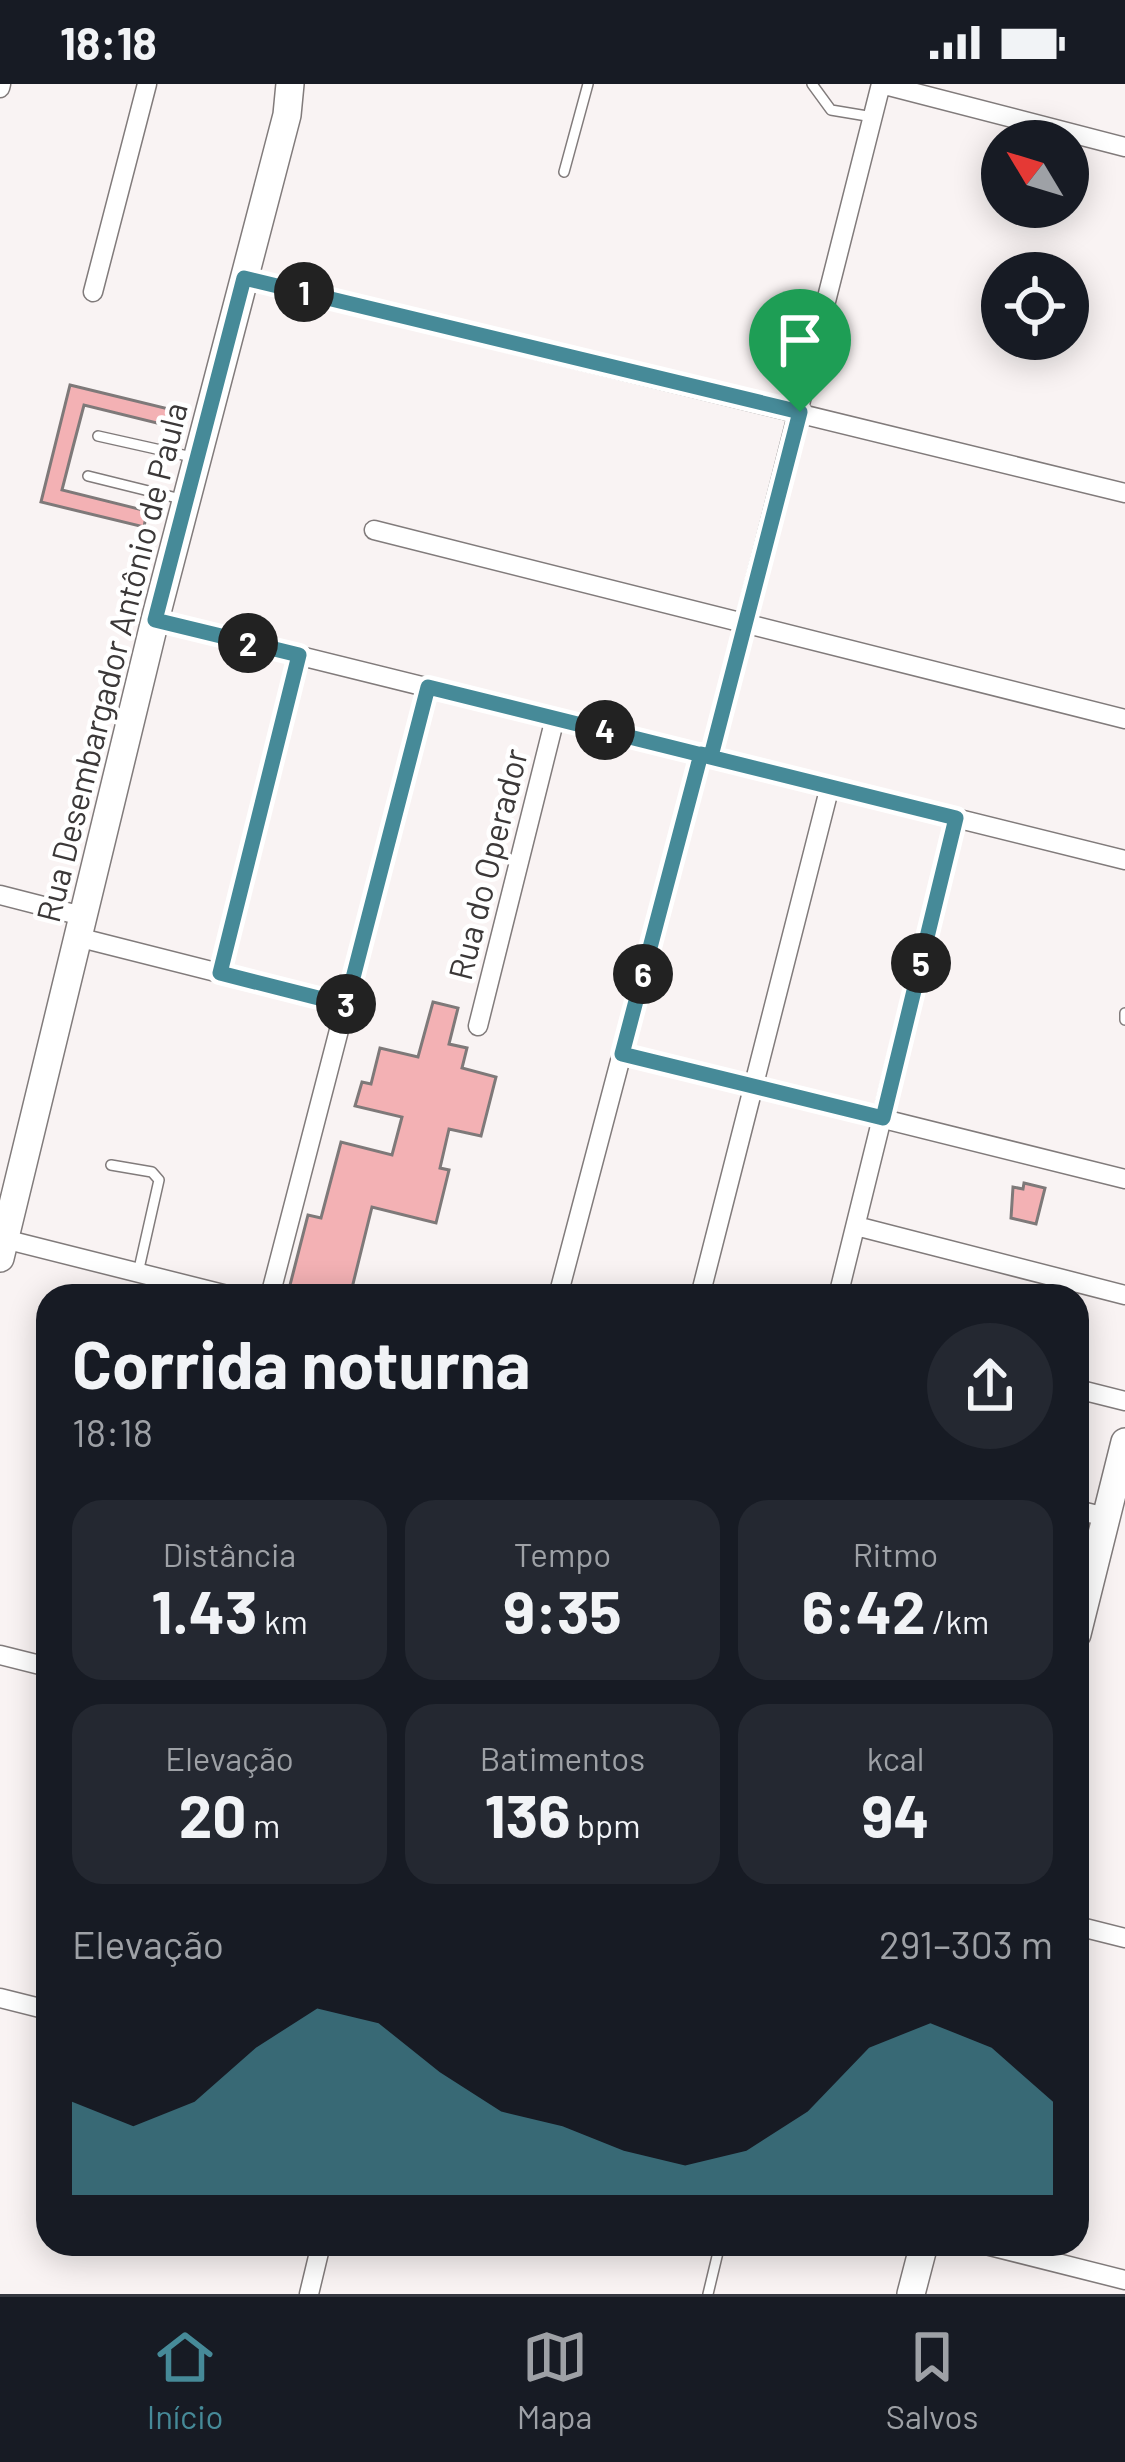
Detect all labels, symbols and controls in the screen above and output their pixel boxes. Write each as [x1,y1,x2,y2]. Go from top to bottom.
text: 18:18 [60,15,157,69]
north arrow [981,120,1089,228]
map controls [981,120,1089,360]
button: locate [981,252,1089,360]
pin: 1 [274,262,334,322]
text: 1 [298,272,310,312]
pin [749,289,851,412]
icon: arrive [767,307,833,373]
street label: Rua Desembargador Antônio de Paula [27,398,195,926]
pin: 2 [218,613,278,673]
text: 2 [239,623,257,663]
pin: 4 [575,700,635,760]
text: 4 [595,710,615,750]
street label: Rua do Operador [439,744,535,984]
pin: 5 [891,933,951,993]
text: 5 [912,943,930,983]
pin: 6 [613,944,673,1004]
text: 6 [634,954,652,994]
pin: 3 [316,974,376,1034]
text: 3 [337,984,355,1024]
text: Corrida noturna [72,1323,531,1402]
button: share [927,1323,1053,1449]
text: 18:18 [72,1408,153,1455]
text: Distância [163,1534,296,1574]
text: Tempo [514,1534,611,1574]
text: Ritmo [853,1534,938,1574]
text: 1.43 [151,1574,257,1646]
text: 9:35 [503,1574,622,1646]
text: 6:42 [802,1574,926,1646]
text: km [257,1601,308,1641]
text: /km [926,1601,989,1641]
text: Elevação [165,1738,294,1778]
text: Batimentos [480,1738,645,1778]
text: kcal [867,1738,924,1778]
text: 20 [179,1778,246,1850]
text: 136 [485,1778,570,1850]
text: 94 [861,1778,930,1850]
text: m [246,1805,280,1845]
text: bpm [570,1805,641,1845]
text: Elevação [72,1920,224,1967]
text: 291–303 m [879,1920,1053,1967]
tab: Início [147,2324,224,2436]
tab: Mapa [517,2324,592,2436]
tab: Salvos [886,2324,978,2436]

